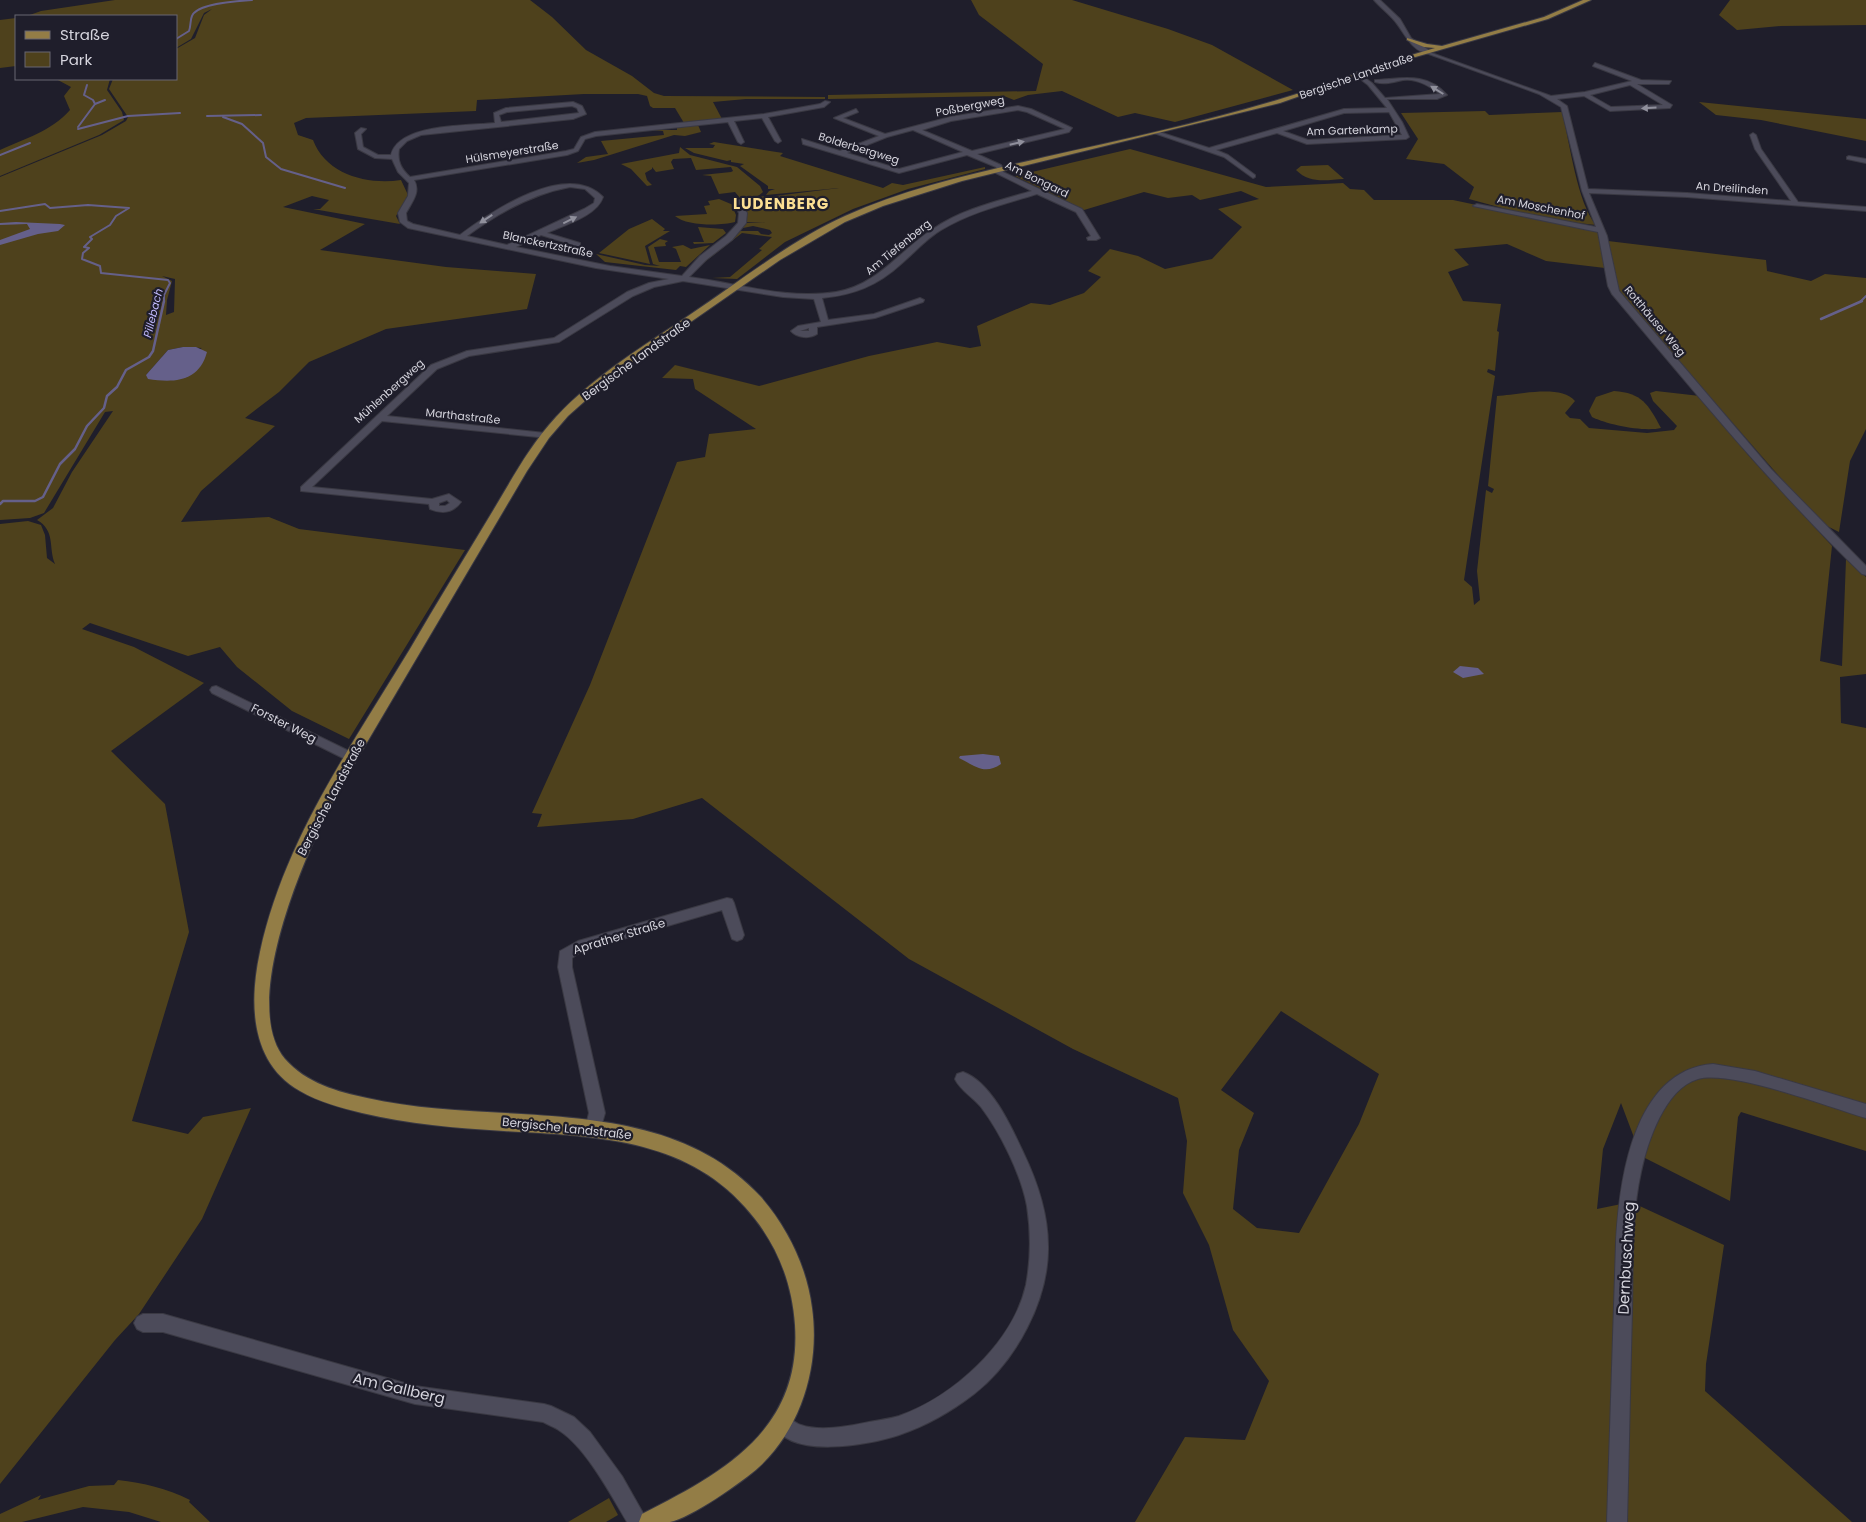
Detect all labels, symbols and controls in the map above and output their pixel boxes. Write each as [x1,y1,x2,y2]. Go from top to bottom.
legend [15,15,178,80]
text: Straße [60,24,110,45]
text: Park [60,49,92,70]
street label: Bergische Landstraße [1297,49,1415,103]
one-way arrow [1430,85,1444,94]
street label: Poßbergweg [934,91,1006,121]
one-way arrow [1641,104,1657,112]
street label: Am Gartenkamp [1306,120,1398,140]
street label: Bolderbergweg [817,128,901,168]
street label: Hülsmeyerstraße [464,137,560,167]
one-way arrow [1009,139,1024,147]
street label: Am Bongard [1003,157,1071,201]
street label: An Dreilinden [1695,177,1769,199]
street label: Am Moschenhof [1496,191,1587,223]
district label: LUDENBERG [733,193,829,214]
one-way arrow [480,214,493,224]
street label: Am Tiefenberg [862,215,934,279]
one-way arrow [563,216,577,224]
street label: Blanckertzstraße [501,227,595,261]
street label: Rotthäuser Weg [1621,282,1689,360]
water label: Pillebach [139,287,167,339]
street label: Bergische Landstraße [578,314,694,404]
street label: Mühlenbergweg [351,355,427,427]
street label: Marthastraße [425,404,501,428]
street label: Forster Weg [248,699,320,747]
street label: Bergische Landstraße [293,736,369,858]
street label: Aprather Straße [571,914,667,958]
street label: Bergische Landstraße [501,1113,633,1143]
street label: Dernbuschweg [1613,1201,1639,1315]
street label: Am Gallberg [351,1367,447,1409]

